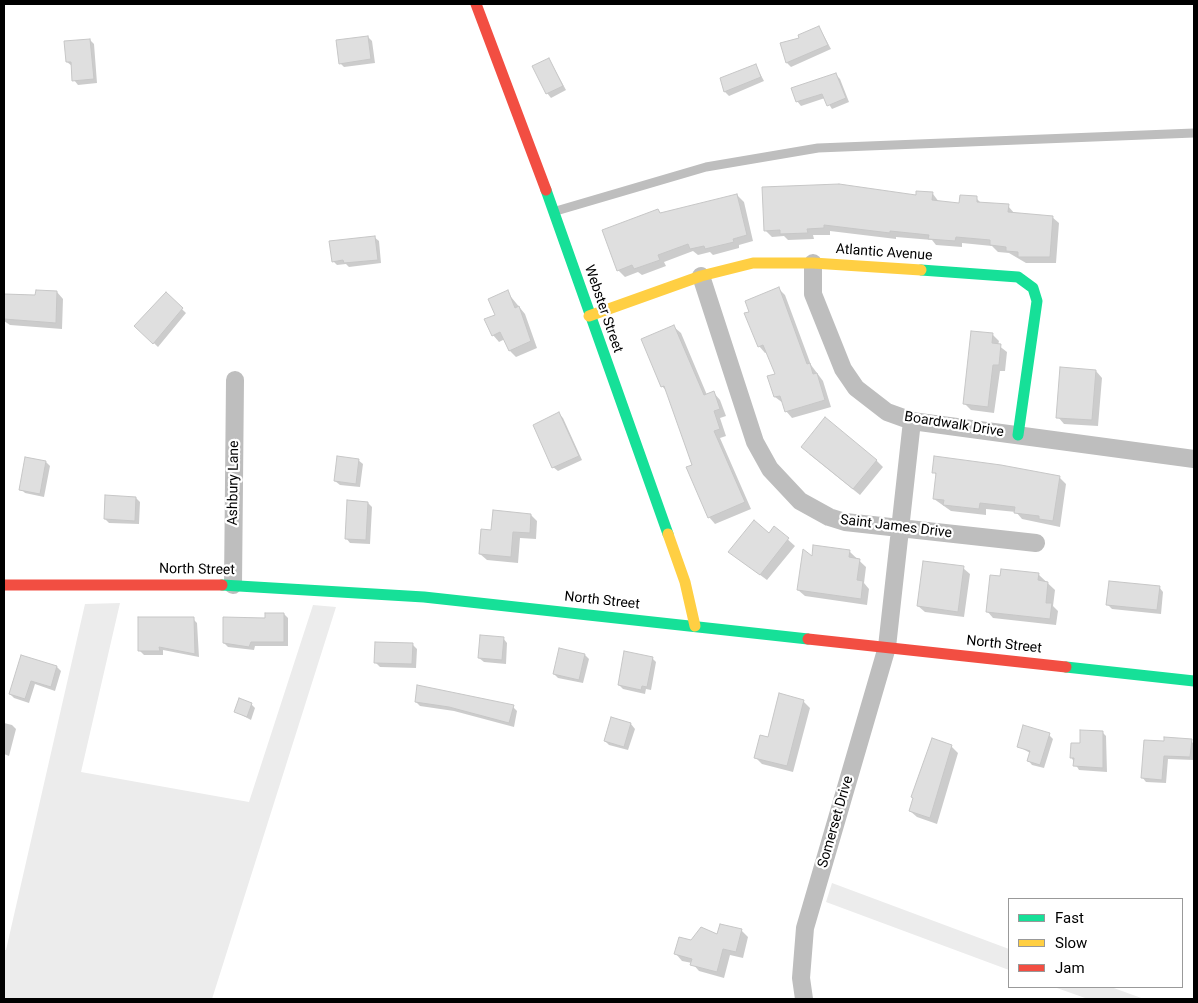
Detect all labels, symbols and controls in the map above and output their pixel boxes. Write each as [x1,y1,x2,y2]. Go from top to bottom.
street label: Atlantic Avenue [835,241,933,265]
street label: Webster Street [580,263,626,355]
street label: Boardwalk Drive [903,409,1005,441]
street label: Ashbury Lane [225,440,243,526]
street label: Saint James Drive [839,512,953,542]
street label: North Street [159,561,235,579]
street label: North Street [563,589,641,613]
street label: North Street [965,633,1043,657]
street label: Somerset Drive [815,774,857,870]
legend [1008,898,1183,988]
text: Fast [1055,909,1084,927]
text: Slow [1055,934,1087,952]
text: Jam [1055,959,1085,977]

